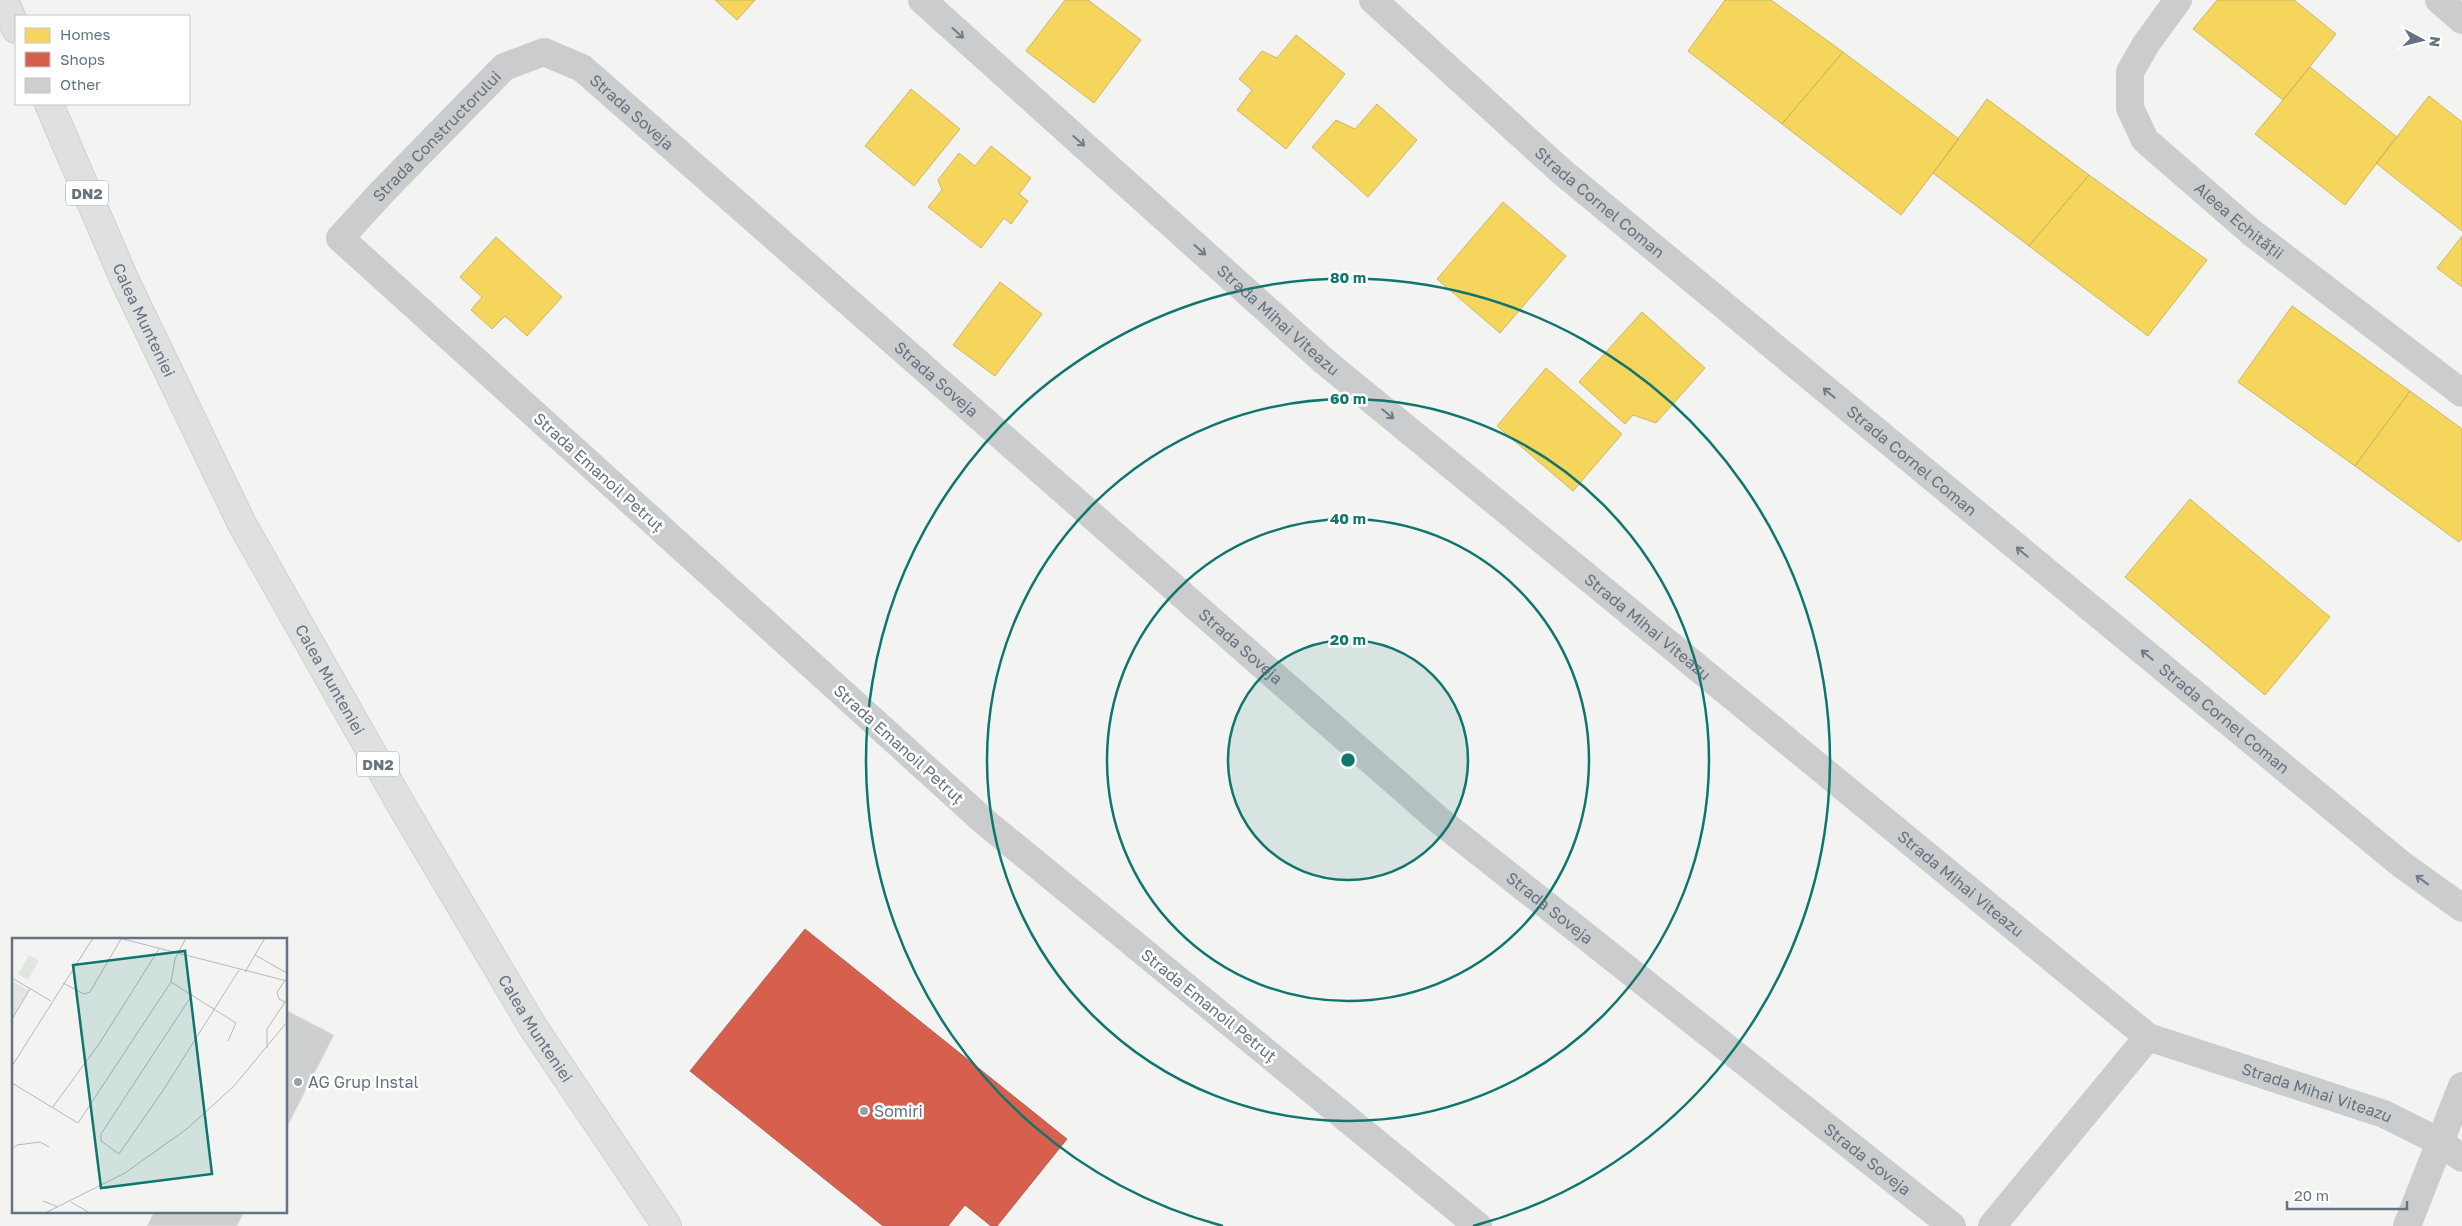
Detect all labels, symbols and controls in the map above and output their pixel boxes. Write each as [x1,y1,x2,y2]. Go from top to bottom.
legend [15,15,190,105]
north arrow [2397,15,2447,65]
text: Homes [60,25,110,43]
one-way arrow [951,27,964,38]
text: N [2426,35,2444,48]
text: Shops [60,50,105,68]
street label: Strada Constructorului [368,66,505,206]
street label: Strada Soveja [586,70,678,154]
text: Other [60,75,101,93]
one-way arrow [1072,135,1085,147]
street label: Strada Cornel Coman [1531,142,1669,262]
street label: Aleea Echității [2191,178,2288,263]
road number: DN2 [66,180,108,206]
one-way arrow [1193,244,1206,255]
street label: Calea Munteniei [109,260,180,380]
street label: Strada Mihai Viteazu [1213,260,1344,380]
text: 80 m [1330,268,1366,286]
street label: Strada Soveja [890,337,983,421]
one-way arrow [1823,387,1836,398]
text: 60 m [1330,389,1366,407]
street label: Strada Cornel Coman [1843,401,1981,520]
street label: Strada Emanoil Petruț [530,408,668,536]
one-way arrow [1382,408,1395,419]
text: 40 m [1330,509,1366,527]
one-way arrow [2016,546,2029,557]
street label: Strada Mihai Viteazu [1581,569,1715,684]
street label: Strada Soveja [1195,604,1287,688]
street label: Calea Munteniei [291,621,369,738]
text: 20 m [1330,630,1366,648]
one-way arrow [2141,650,2154,661]
street label: Strada Cornel Coman [2155,659,2293,778]
street label: Strada Emanoil Petruț [830,680,968,808]
centre of rings [1339,751,1357,769]
road number: DN2 [357,752,399,776]
street label: Strada Mihai Viteazu [1894,826,2028,941]
street label: Strada Soveja [1502,867,1597,948]
one-way arrow [2416,875,2430,885]
inset map [12,938,288,1214]
street label: Strada Emanoil Petruț [1137,944,1281,1066]
street label: Calea Munteniei [494,971,577,1086]
street label: Strada Mihai Viteazu [2239,1058,2396,1127]
place label: AG Grup Instal [308,1072,419,1092]
marker: AG Grup Instal [292,1076,304,1088]
place label: Somiri [874,1101,923,1121]
marker: Somiri [858,1105,870,1117]
street label: Strada Soveja [1820,1119,1915,1200]
scale bar [2287,1178,2407,1210]
text: 20 m [2294,1186,2329,1204]

